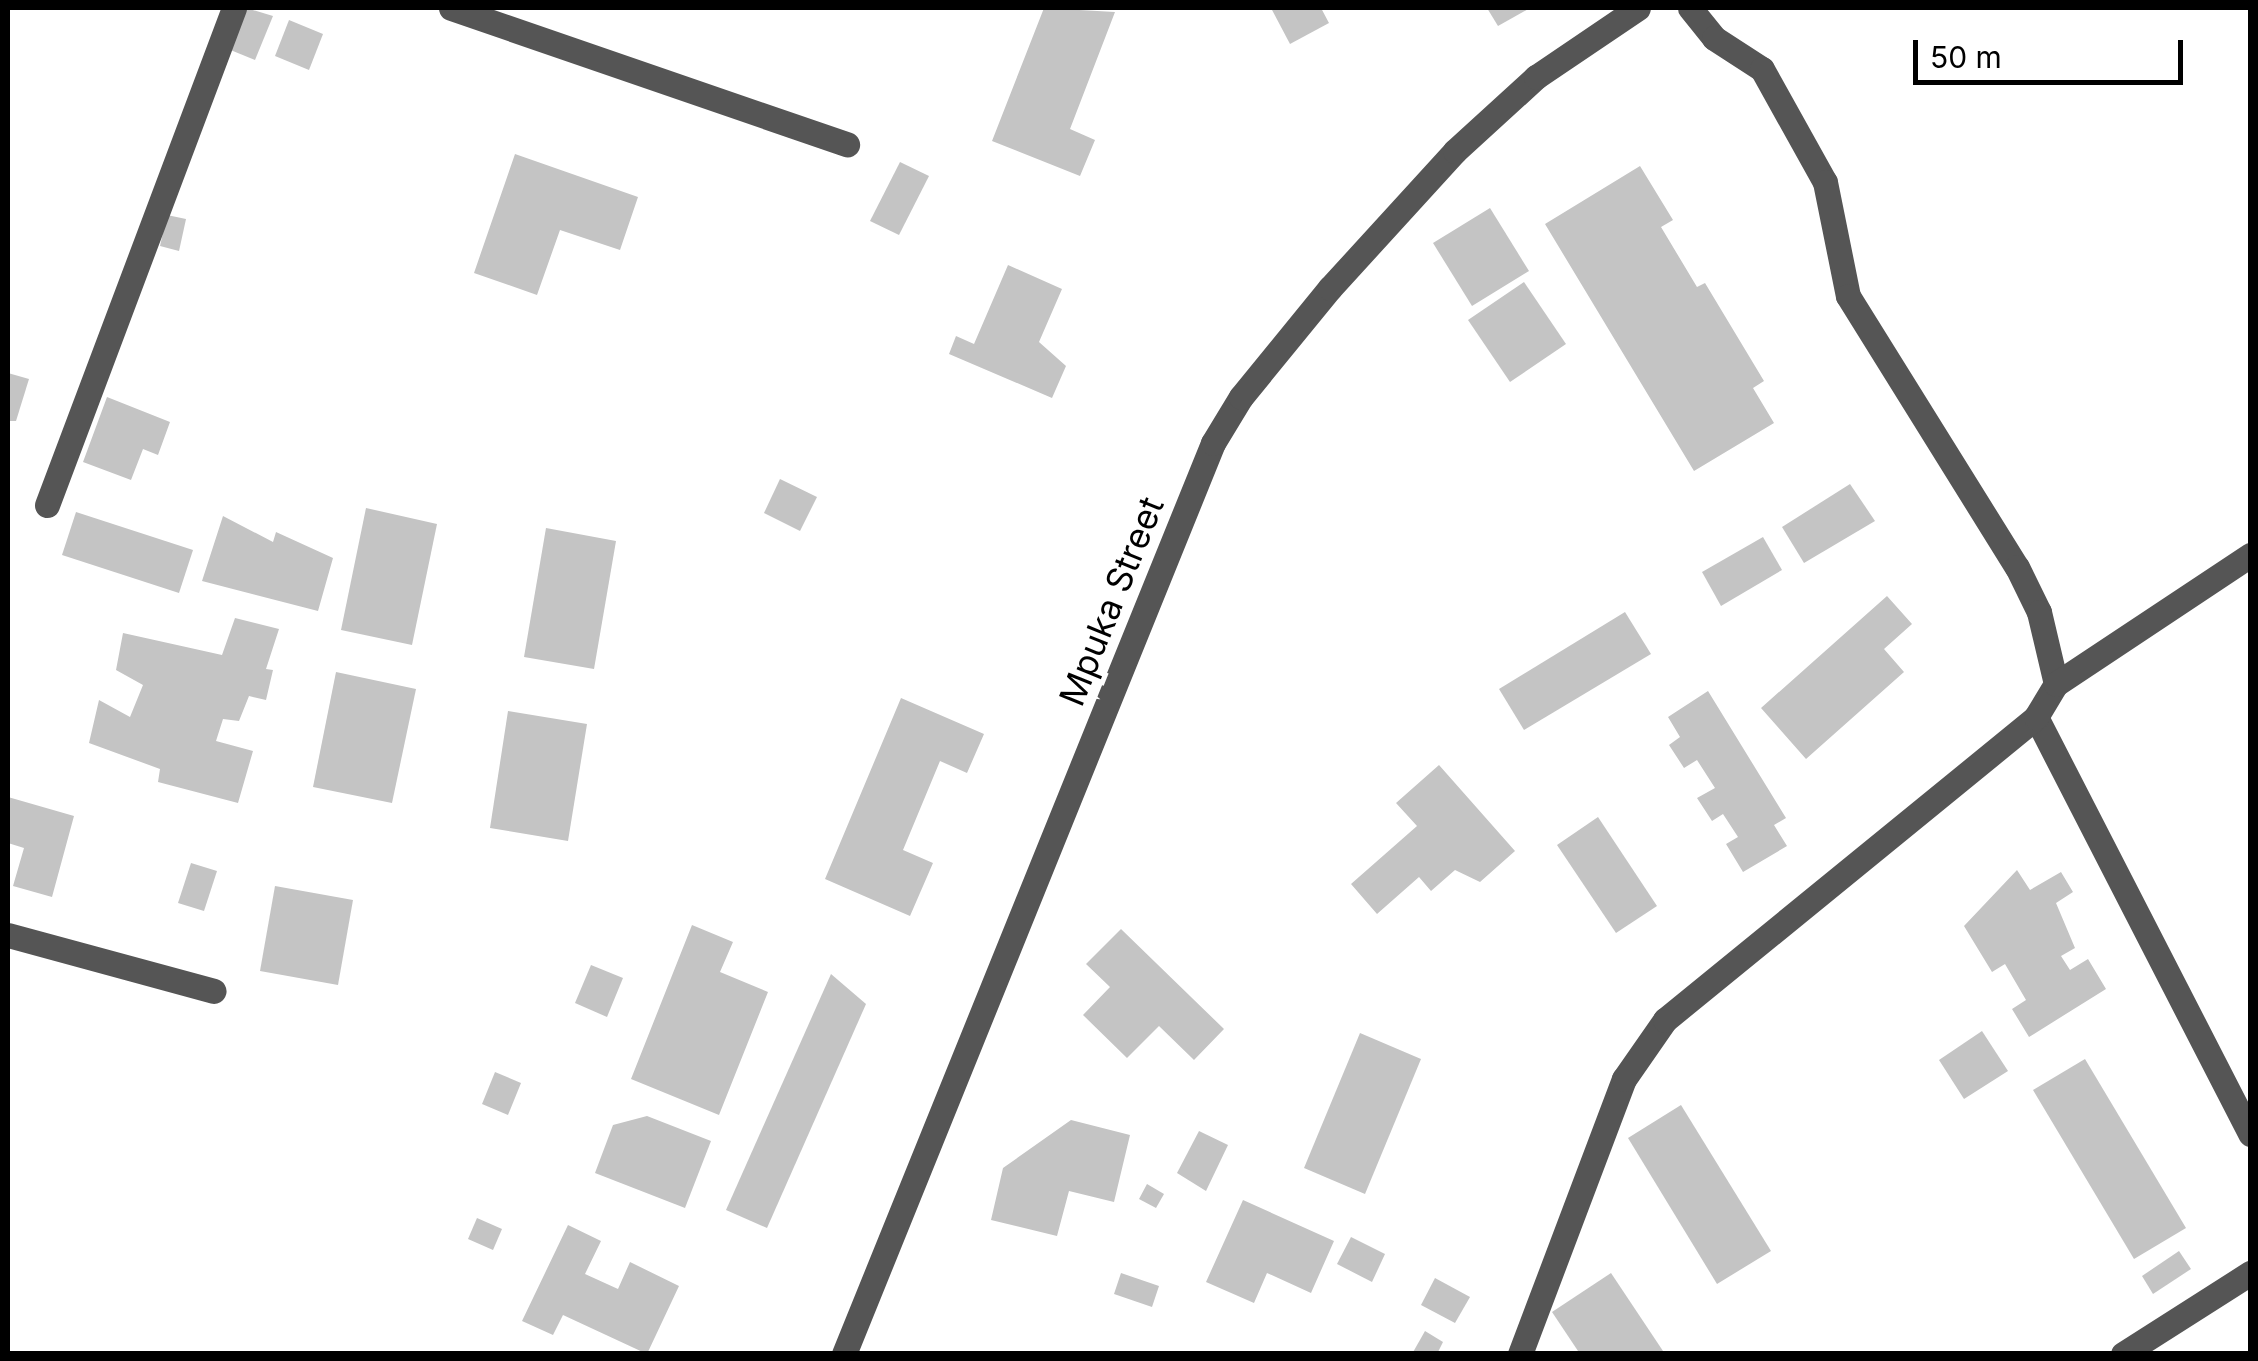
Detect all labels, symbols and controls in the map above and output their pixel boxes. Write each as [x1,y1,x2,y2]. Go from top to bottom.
scale bar [1918,20,2188,82]
text: 50 m [1930,39,2002,75]
street label: Mpuka Street [1050,491,1172,711]

